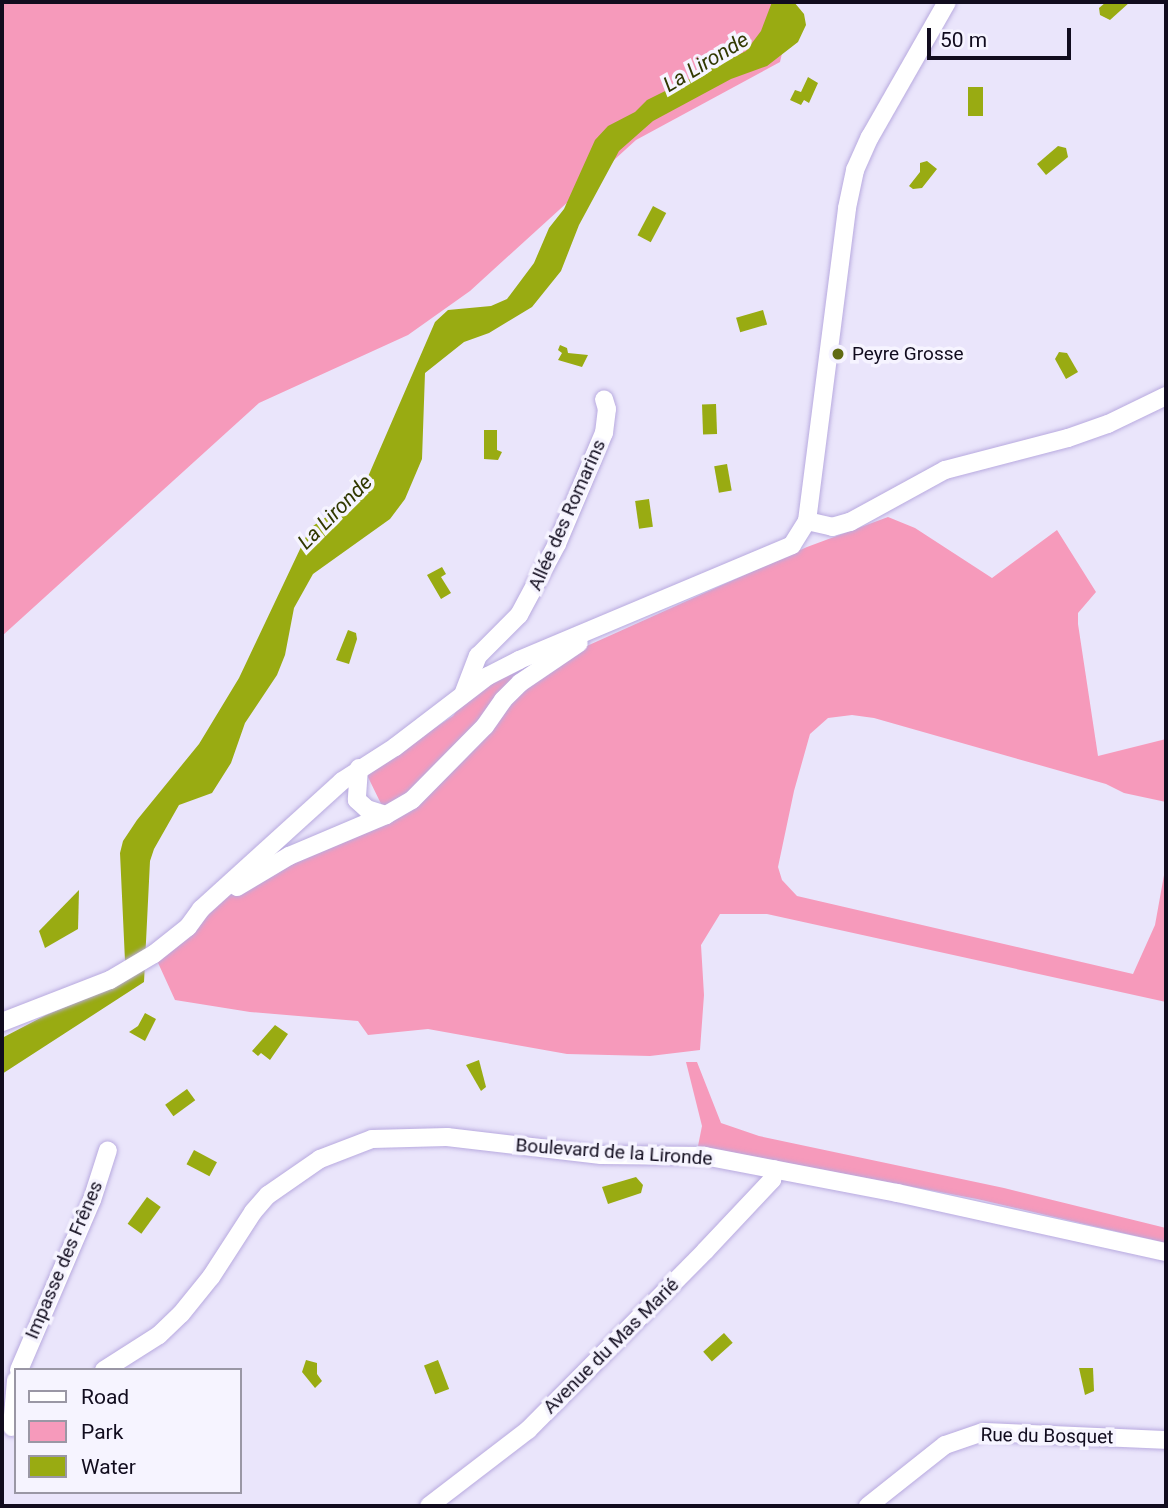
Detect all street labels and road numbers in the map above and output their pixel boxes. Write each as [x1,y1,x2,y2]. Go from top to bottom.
street label: Allée des Romarins [523,436,611,594]
street label: Boulevard de la Lironde [515,1134,713,1170]
street label: Impasse des Frênes [20,1178,108,1342]
street label: Avenue du Mas Marié [539,1274,683,1418]
street label: Rue du Bosquet [980,1423,1114,1449]

